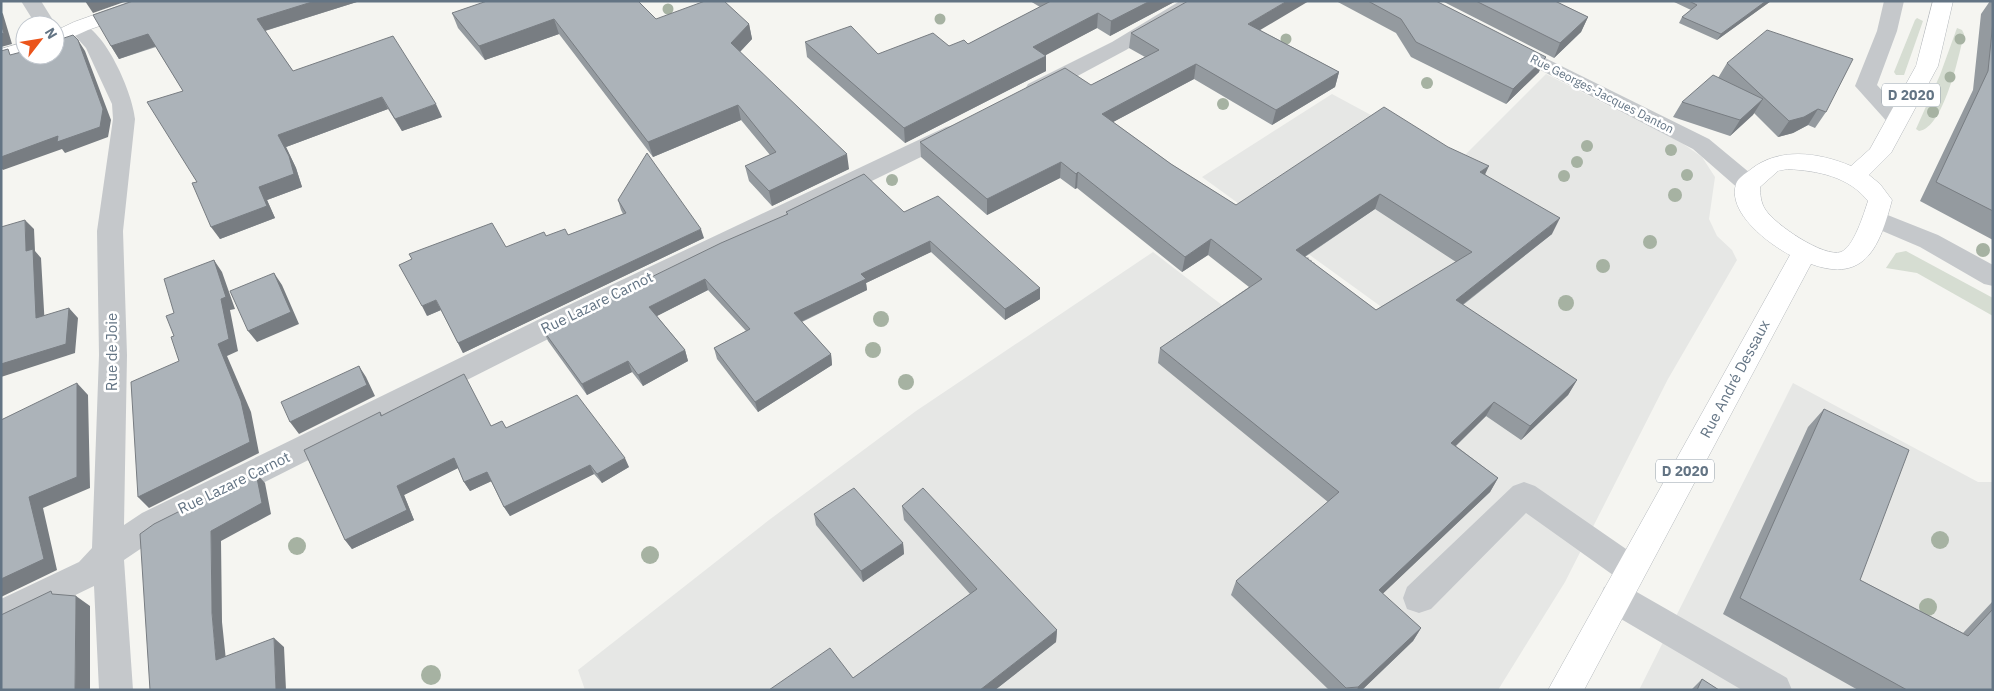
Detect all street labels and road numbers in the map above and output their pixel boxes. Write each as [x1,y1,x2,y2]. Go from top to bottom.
street label: Rue Georges-Jacques Danton [1528,51,1677,136]
road number: D 2020 [1882,84,1940,106]
street label: Rue Lazare Carnot [538,267,656,338]
street label: Rue de Joie [102,313,121,391]
street label: Rue André Dessaux [1695,316,1774,441]
street label: Rue Lazare Carnot [175,447,293,518]
road number: D 2020 [1656,460,1714,482]

